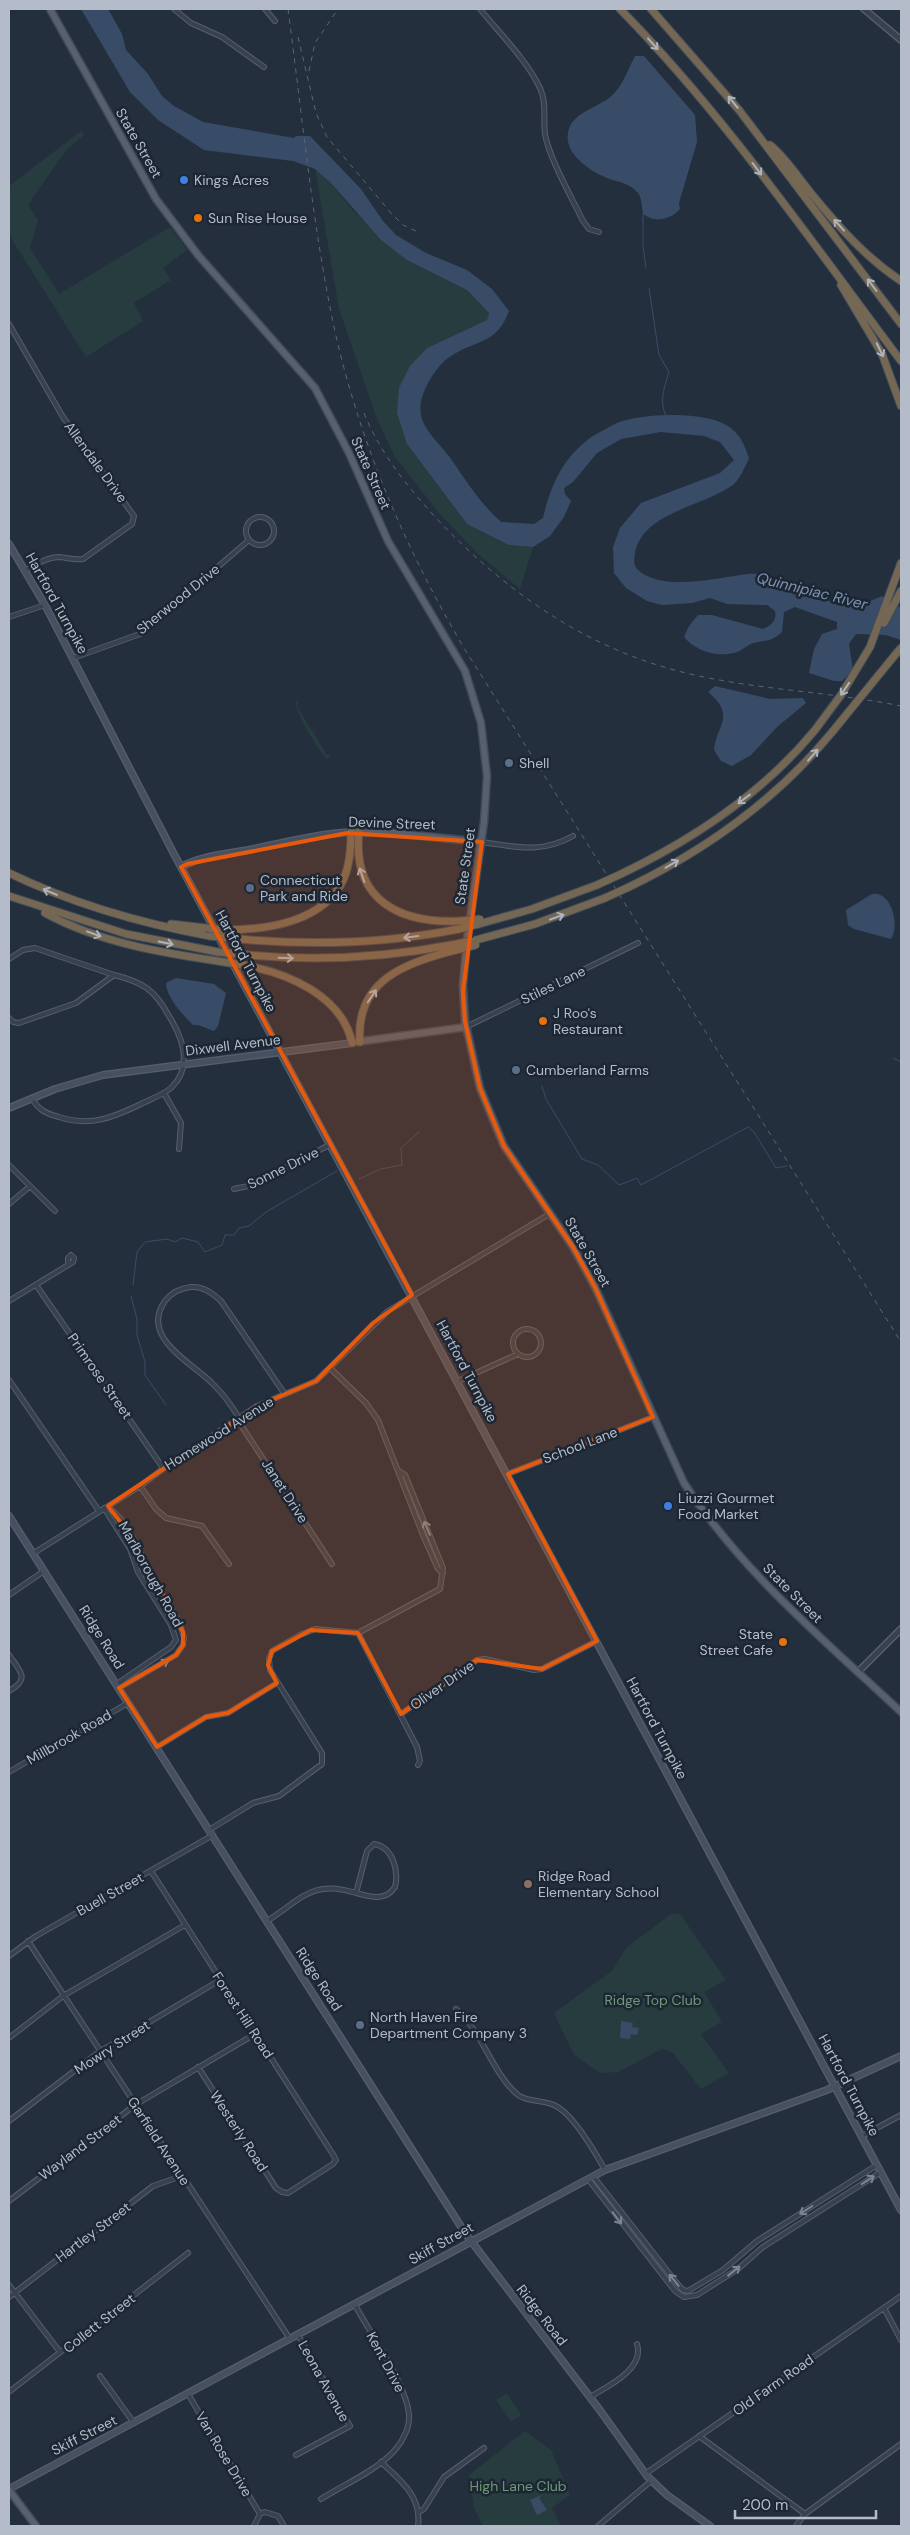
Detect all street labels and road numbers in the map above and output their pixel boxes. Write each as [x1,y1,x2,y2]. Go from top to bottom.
street label: State Street [112,105,166,181]
street label: Allendale Drive [61,418,131,506]
street label: State Street [347,434,395,512]
street label: Hartford Turnpike [22,549,92,657]
street label: Sherwood Drive [133,560,223,638]
street label: Devine Street [348,812,436,834]
street label: State Street [451,826,479,906]
street label: Hartford Turnpike [212,907,280,1015]
street label: Stiles Lane [518,962,588,1008]
street label: Dixwell Avenue [184,1030,282,1060]
street label: Sonne Drive [244,1143,322,1193]
street label: State Street [561,1214,615,1290]
street label: Hartford Turnpike [433,1317,501,1425]
street label: Primrose Street [64,1330,136,1422]
street label: Homewood Avenue [161,1392,277,1474]
street label: School Lane [540,1422,620,1467]
street label: Janet Drive [258,1456,312,1526]
street label: Marlborough Road [114,1518,188,1630]
street label: State Street [759,1559,827,1627]
street label: Ridge Road [75,1602,129,1672]
street label: Oliver Drive [406,1656,478,1714]
street label: Hartford Turnpike [623,1674,691,1782]
street label: Millbrook Road [23,1705,115,1769]
street label: Buell Street [73,1868,147,1920]
street label: Ridge Road [292,1944,346,2014]
street label: Forest Hill Road [208,1968,278,2062]
street label: Mowry Street [71,2016,153,2078]
street label: Hartford Turnpike [815,2031,883,2139]
street label: Westerly Road [206,2087,272,2175]
street label: Garfield Avenue [124,2093,194,2189]
street label: Wayland Street [35,2110,125,2184]
street label: Hartley Street [52,2198,134,2266]
street label: Skiff Street [405,2218,477,2268]
street label: Ridge Road [513,2281,571,2349]
street label: Collett Street [59,2289,139,2357]
street label: Kent Drive [363,2329,409,2395]
street label: Leona Avenue [294,2337,354,2425]
street label: Old Farm Road [729,2350,817,2420]
street label: Van Rose Drive [192,2408,256,2500]
street label: Skiff Street [48,2411,120,2459]

